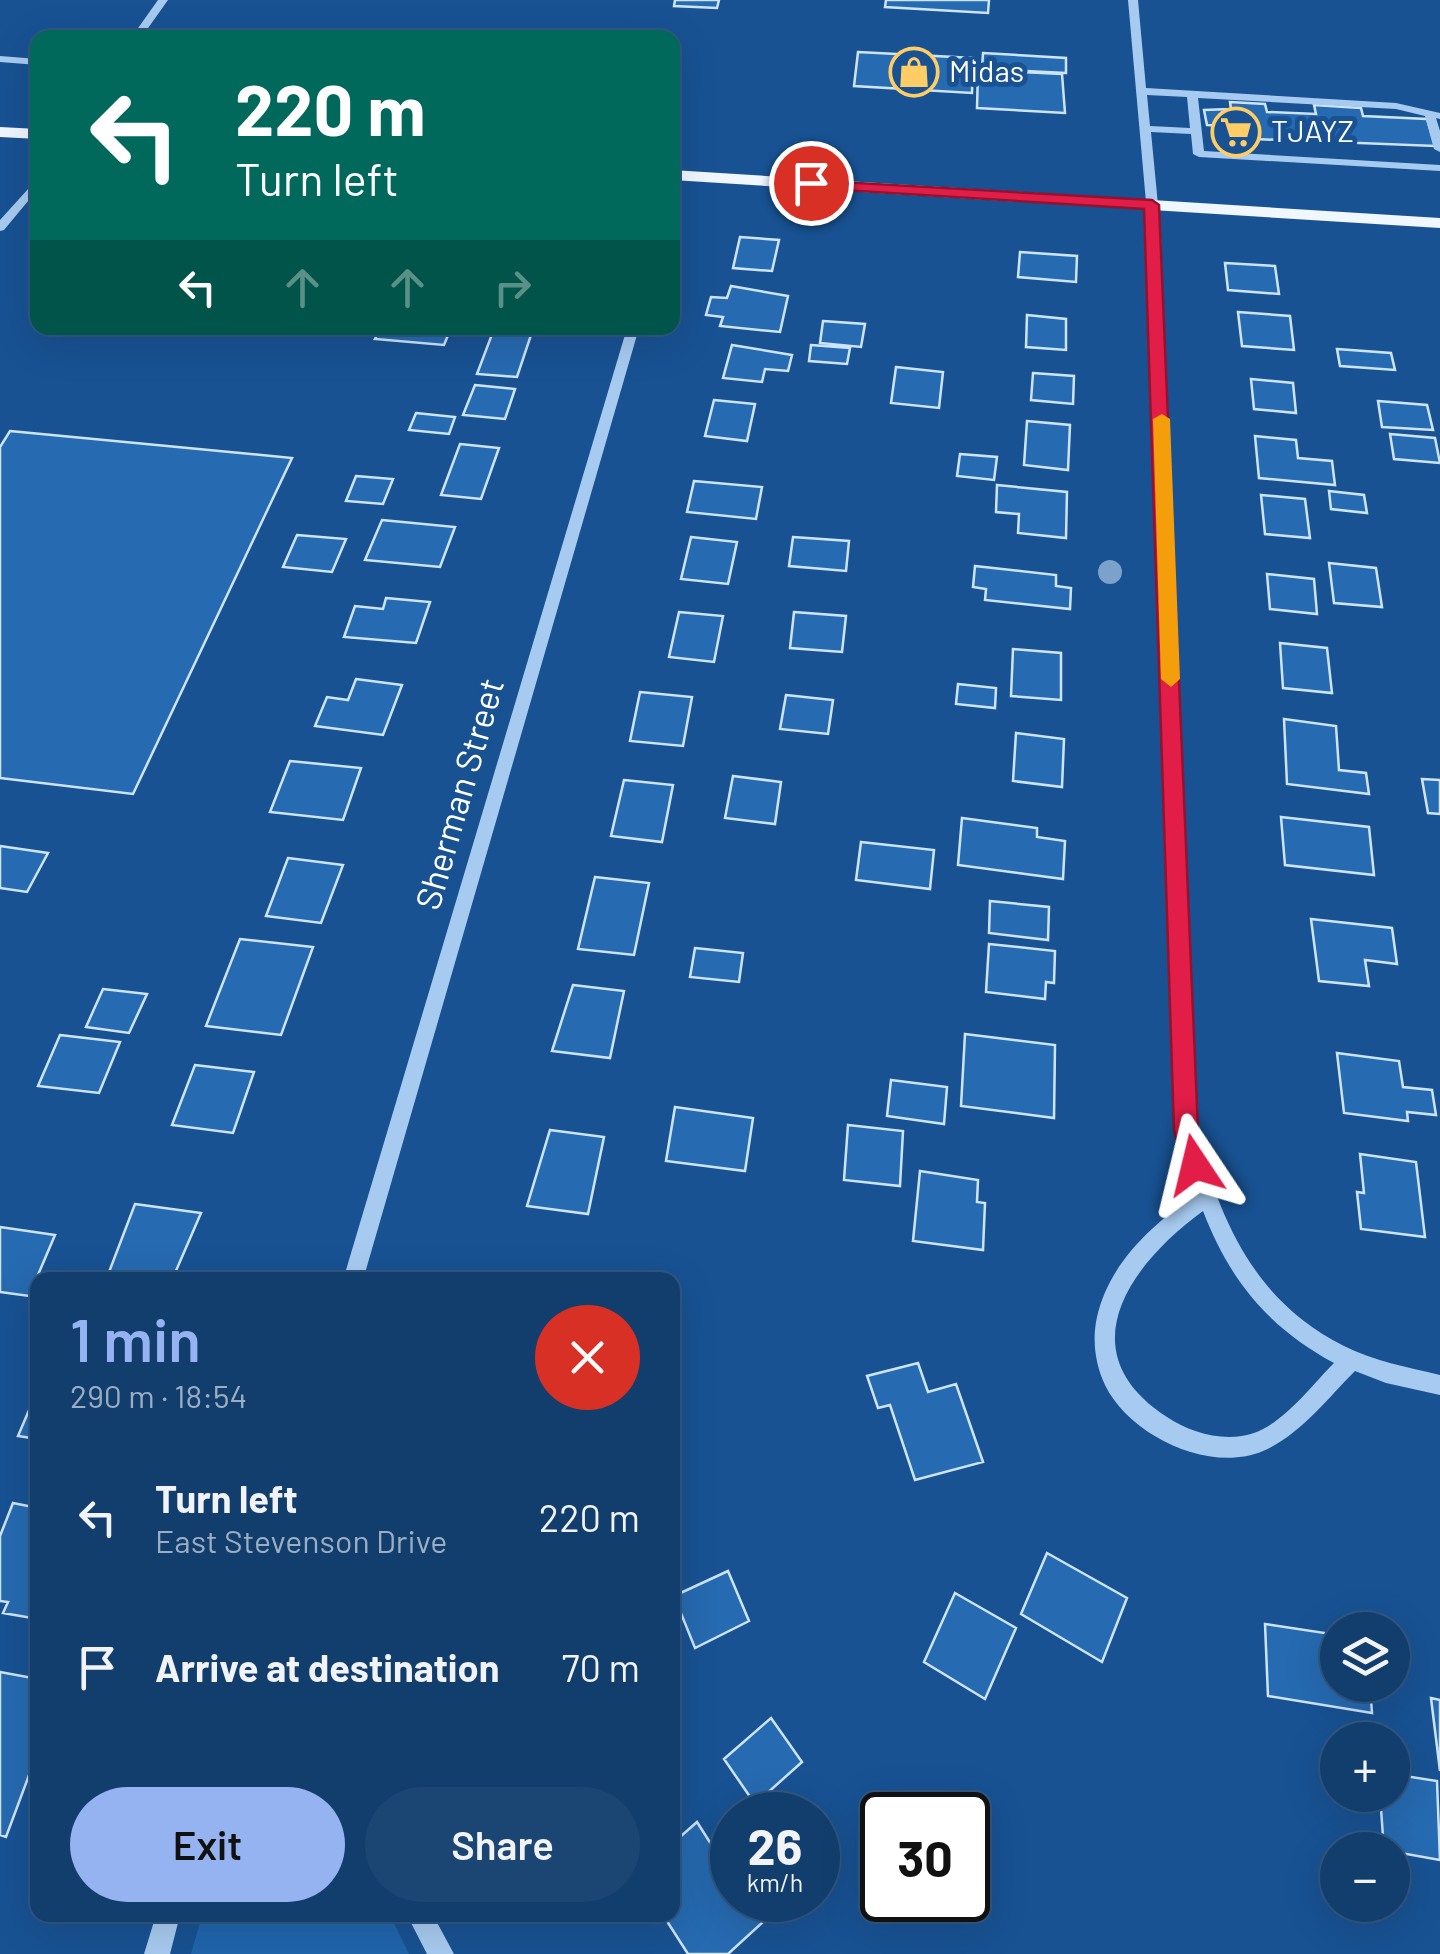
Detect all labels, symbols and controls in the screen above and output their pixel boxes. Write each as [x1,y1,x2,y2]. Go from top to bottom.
shop icon: Midas [888,46,940,98]
place label: Midas [949,52,1024,88]
text: 220 m [235,66,426,150]
icon: left [70,70,200,200]
supermarket icon: TJAYZ [1210,106,1262,158]
place label: TJAYZ [1271,112,1354,148]
pin [769,141,854,226]
text: Turn left [235,151,399,205]
icon: arrive [784,156,839,211]
icon: left [170,260,225,315]
icon: ahead [275,260,330,315]
icon: ahead [380,260,435,315]
icon: right [485,260,540,315]
street label: Sherman Street [405,673,511,914]
position arrow [1143,1113,1247,1217]
text: 1 min [70,1302,201,1374]
button: close [535,1305,640,1410]
text: 290 m · 18:54 [70,1376,247,1414]
text: Turn left [155,1475,298,1521]
icon: left [70,1490,125,1545]
text: 220 m [539,1494,640,1540]
text: East Stevenson Drive [155,1521,447,1559]
map controls [1320,1612,1410,1922]
button: layers [1320,1612,1410,1702]
icon: arrive [70,1640,125,1695]
text: Arrive at destination [155,1644,500,1690]
text: 70 m [562,1644,640,1690]
button: + [1320,1722,1410,1812]
button: Exit [70,1787,345,1902]
button: Share [365,1787,640,1902]
speed limit sign: 30 [860,1792,990,1922]
text: 26 [748,1815,802,1875]
button: − [1320,1832,1410,1922]
text: km/h [747,1867,803,1897]

